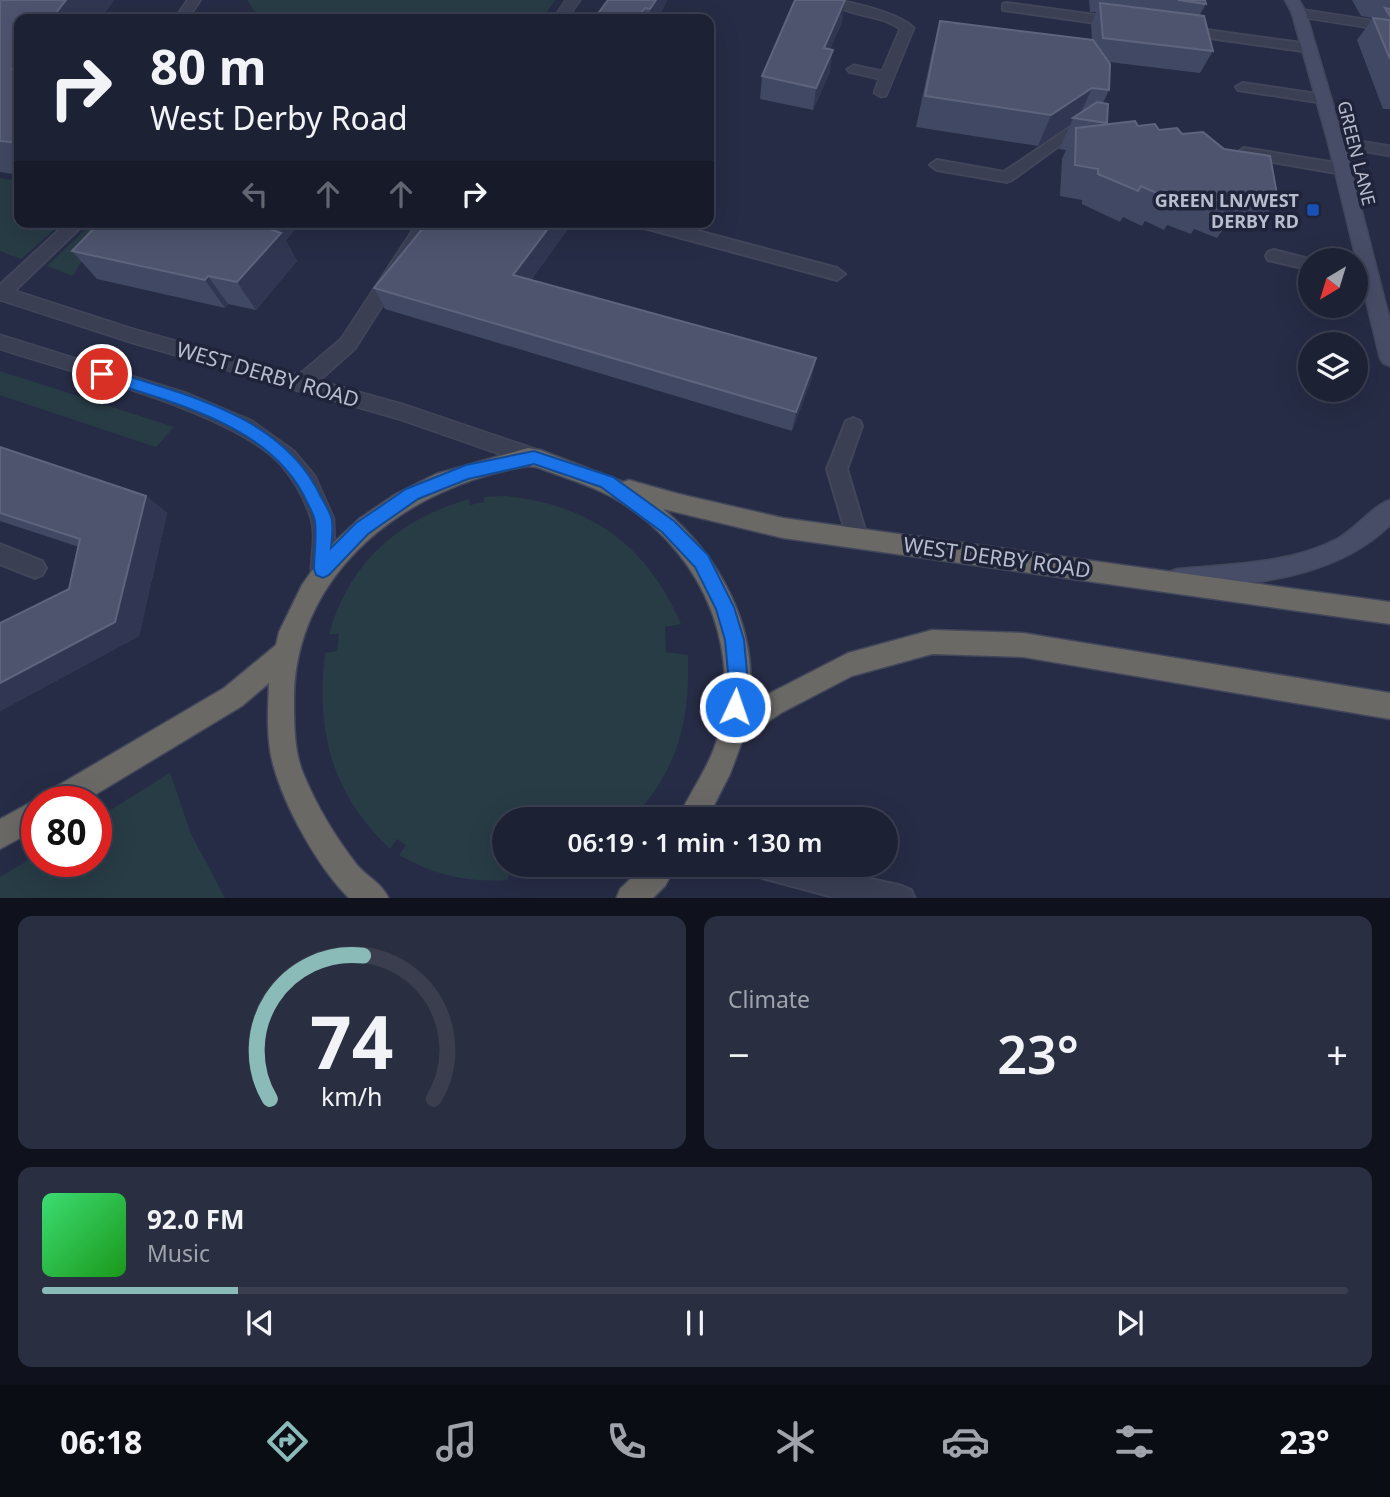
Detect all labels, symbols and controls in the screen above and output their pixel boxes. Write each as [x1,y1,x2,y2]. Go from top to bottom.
text: 80 m [150,33,267,99]
icon: right [35,42,126,133]
text: West Derby Road [150,96,408,139]
street label: GREEN LANE [1332,98,1382,208]
icon: left [236,175,274,213]
icon: ahead [309,175,347,213]
icon: ahead [382,175,420,213]
icon: right [455,175,493,213]
place label: GREEN LN/WEST DERBY RD [1155,188,1300,233]
marker: GREEN LN/WEST DERBY RD [1305,202,1321,218]
north arrow [1298,248,1368,318]
map controls [1298,248,1368,402]
button: layers [1298,332,1368,402]
street label: WEST DERBY ROAD [173,335,363,413]
pin [72,344,132,404]
icon: arrive [83,355,121,393]
street label: WEST DERBY ROAD [902,530,1092,584]
position arrow [698,670,772,744]
speed limit sign: 80 [21,786,112,877]
text: 06:19 · 1 min · 130 m [568,824,822,860]
text: Climate [728,983,810,1015]
text: 74 [310,991,394,1090]
text: 23° [997,1018,1079,1089]
text: − [728,1028,750,1080]
text: + [1326,1028,1348,1080]
text: km/h [321,1078,383,1112]
text: 92.0 FM [147,1201,244,1237]
text: Music [147,1237,210,1269]
icon: previous [241,1304,279,1342]
icon: pause [676,1304,714,1342]
icon: next [1111,1304,1149,1342]
icon: directions [263,1417,312,1466]
icon: music [432,1417,481,1466]
icon: phone [602,1417,651,1466]
icon: climate [771,1417,820,1466]
icon: car [941,1417,990,1466]
icon: filters [1110,1417,1159,1466]
text: 06:18 [60,1420,142,1463]
text: 23° [1280,1420,1330,1463]

